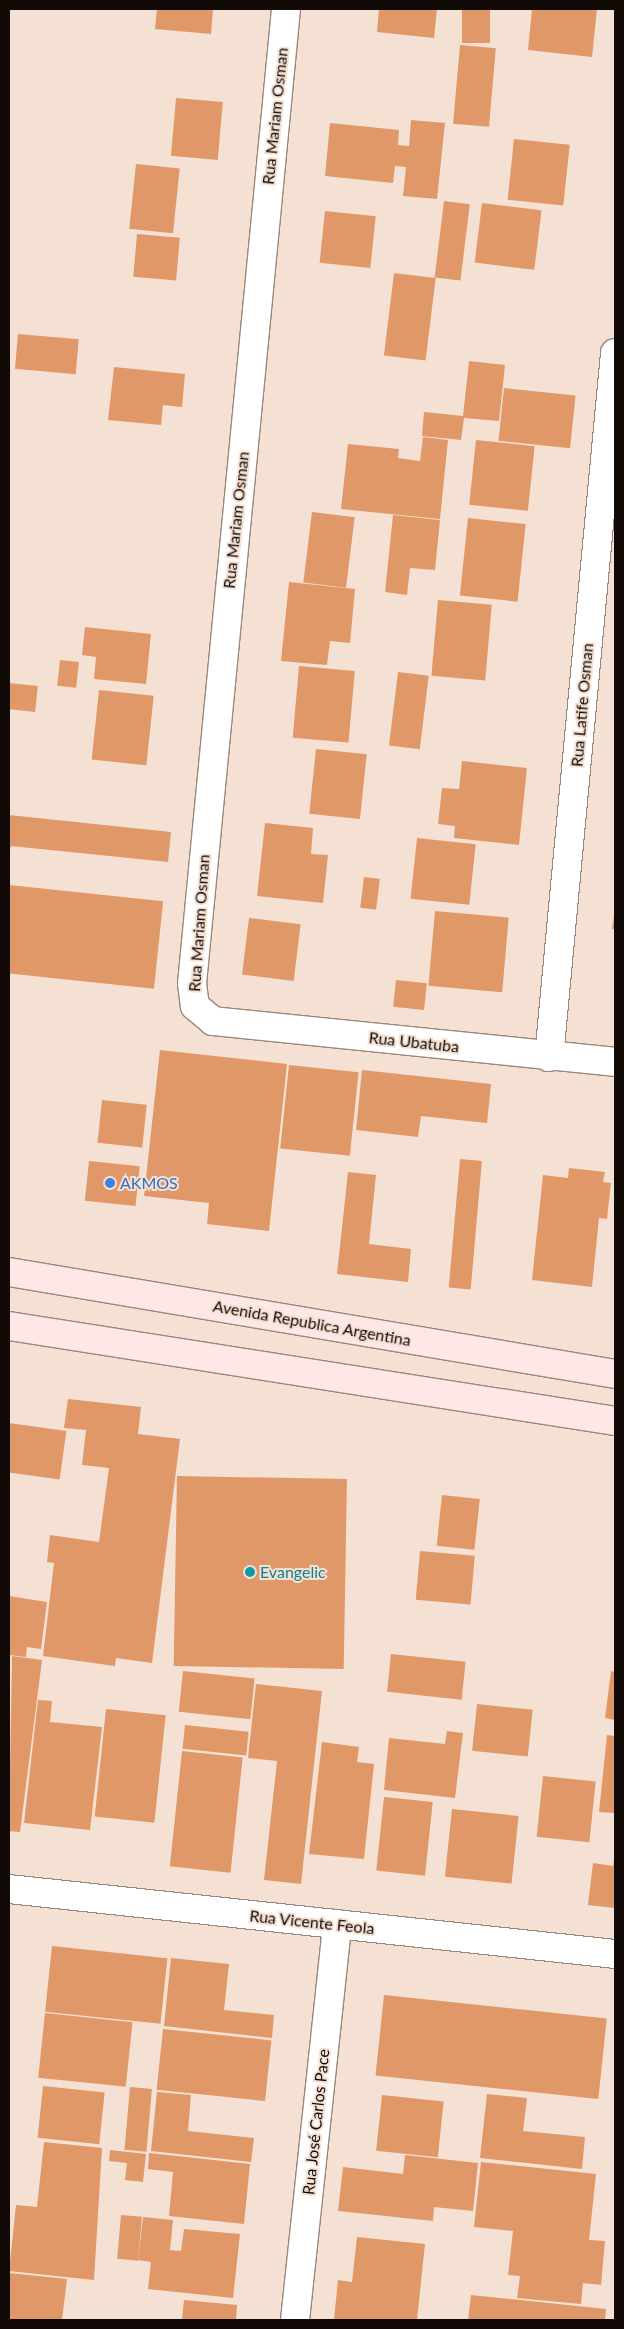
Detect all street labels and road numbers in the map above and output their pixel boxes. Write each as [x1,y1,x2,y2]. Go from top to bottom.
street label: Rua Mariam Osman [258,46,292,186]
street label: Rua Mariam Osman [219,450,253,590]
street label: Rua Latife Osman [567,642,597,768]
street label: Rua Mariam Osman [185,854,213,992]
street label: Rua Ubatuba [368,1028,460,1056]
street label: Avenida Republica Argentina [211,1296,413,1350]
street label: Rua Vicente Feola [248,1906,376,1938]
street label: Rua José Carlos Pace [299,2048,333,2196]

